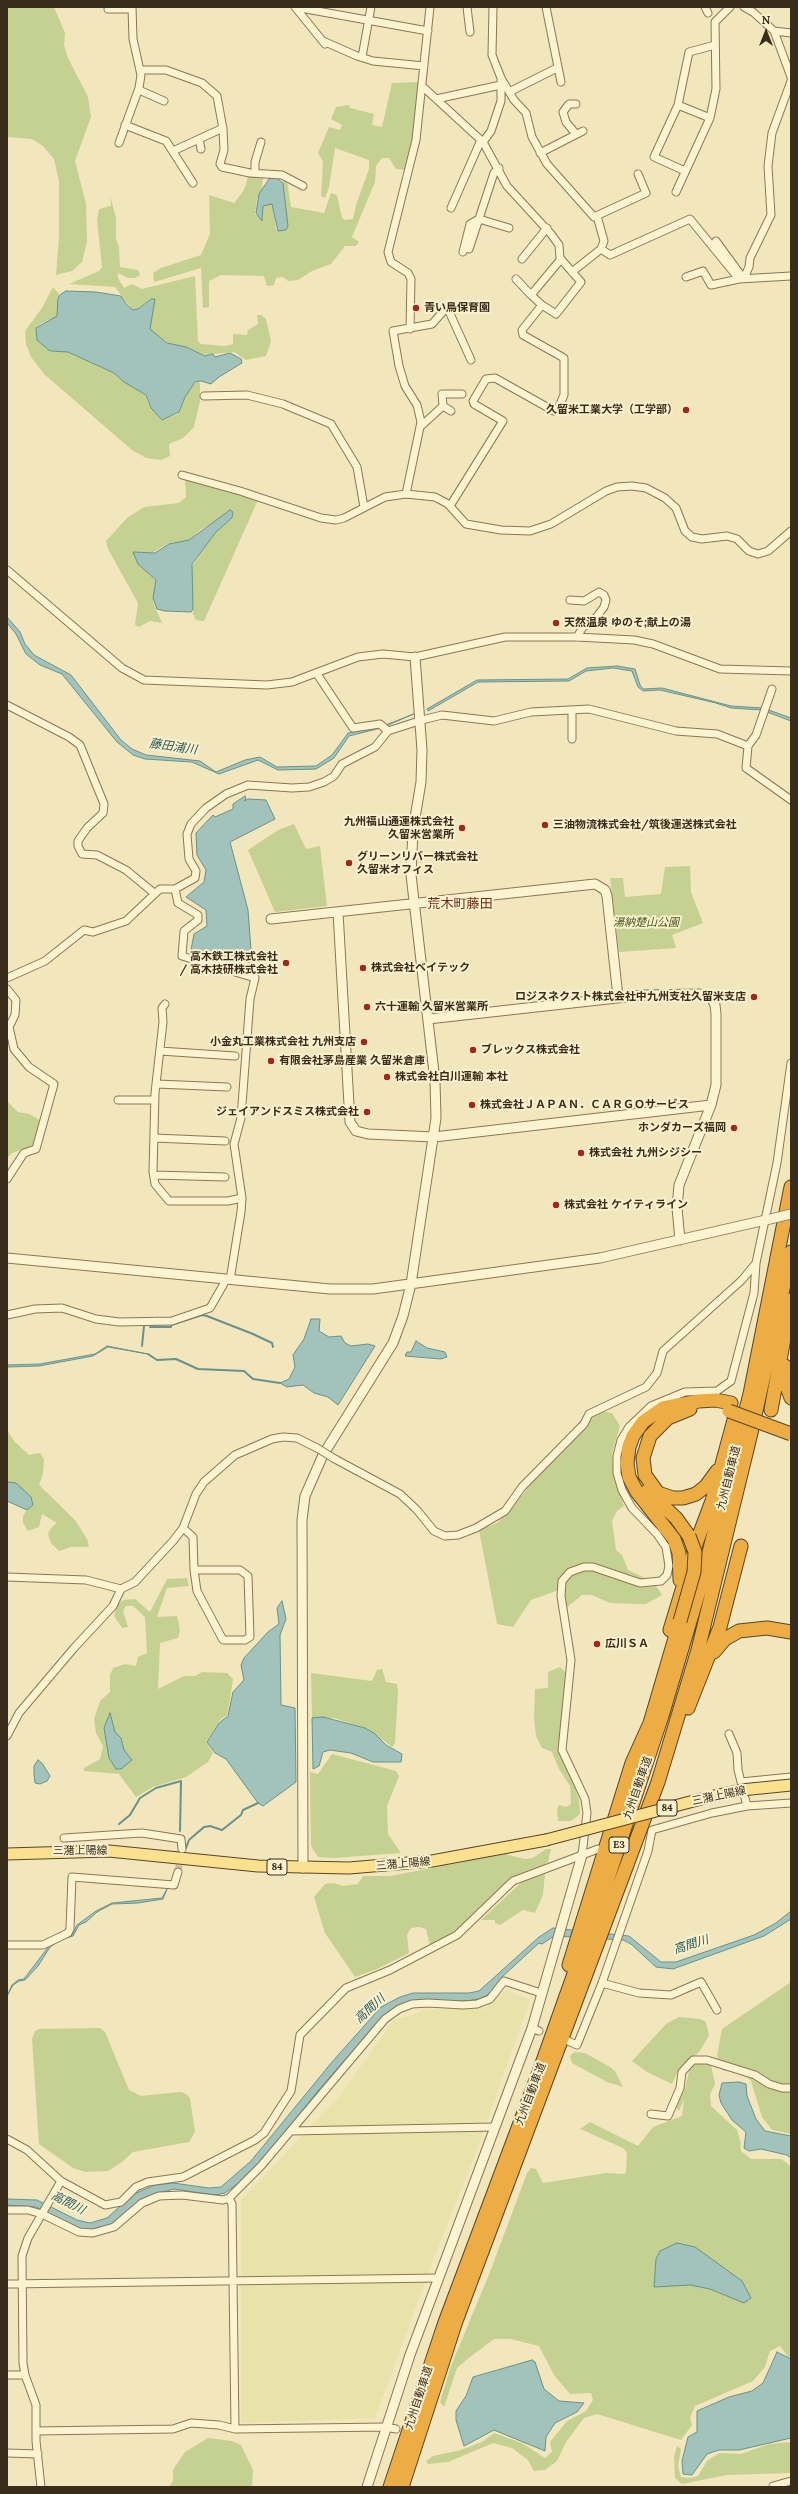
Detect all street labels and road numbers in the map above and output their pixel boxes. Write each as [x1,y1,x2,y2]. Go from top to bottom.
street label: 九州自動車道 [715,1444,743,1512]
street label: 九州自動車道 [621,1755,655,1821]
street label: 三潴上陽線 [691,1784,747,1808]
road number: 84 [657,1800,677,1816]
road number: E3 [609,1837,629,1853]
street label: 三潴上陽線 [53,1844,107,1858]
street label: 三潴上陽線 [375,1855,431,1873]
road number: 84 [267,1859,287,1875]
street label: 九州自動車道 [513,2061,549,2127]
street label: 九州自動車道 [403,2365,435,2431]

